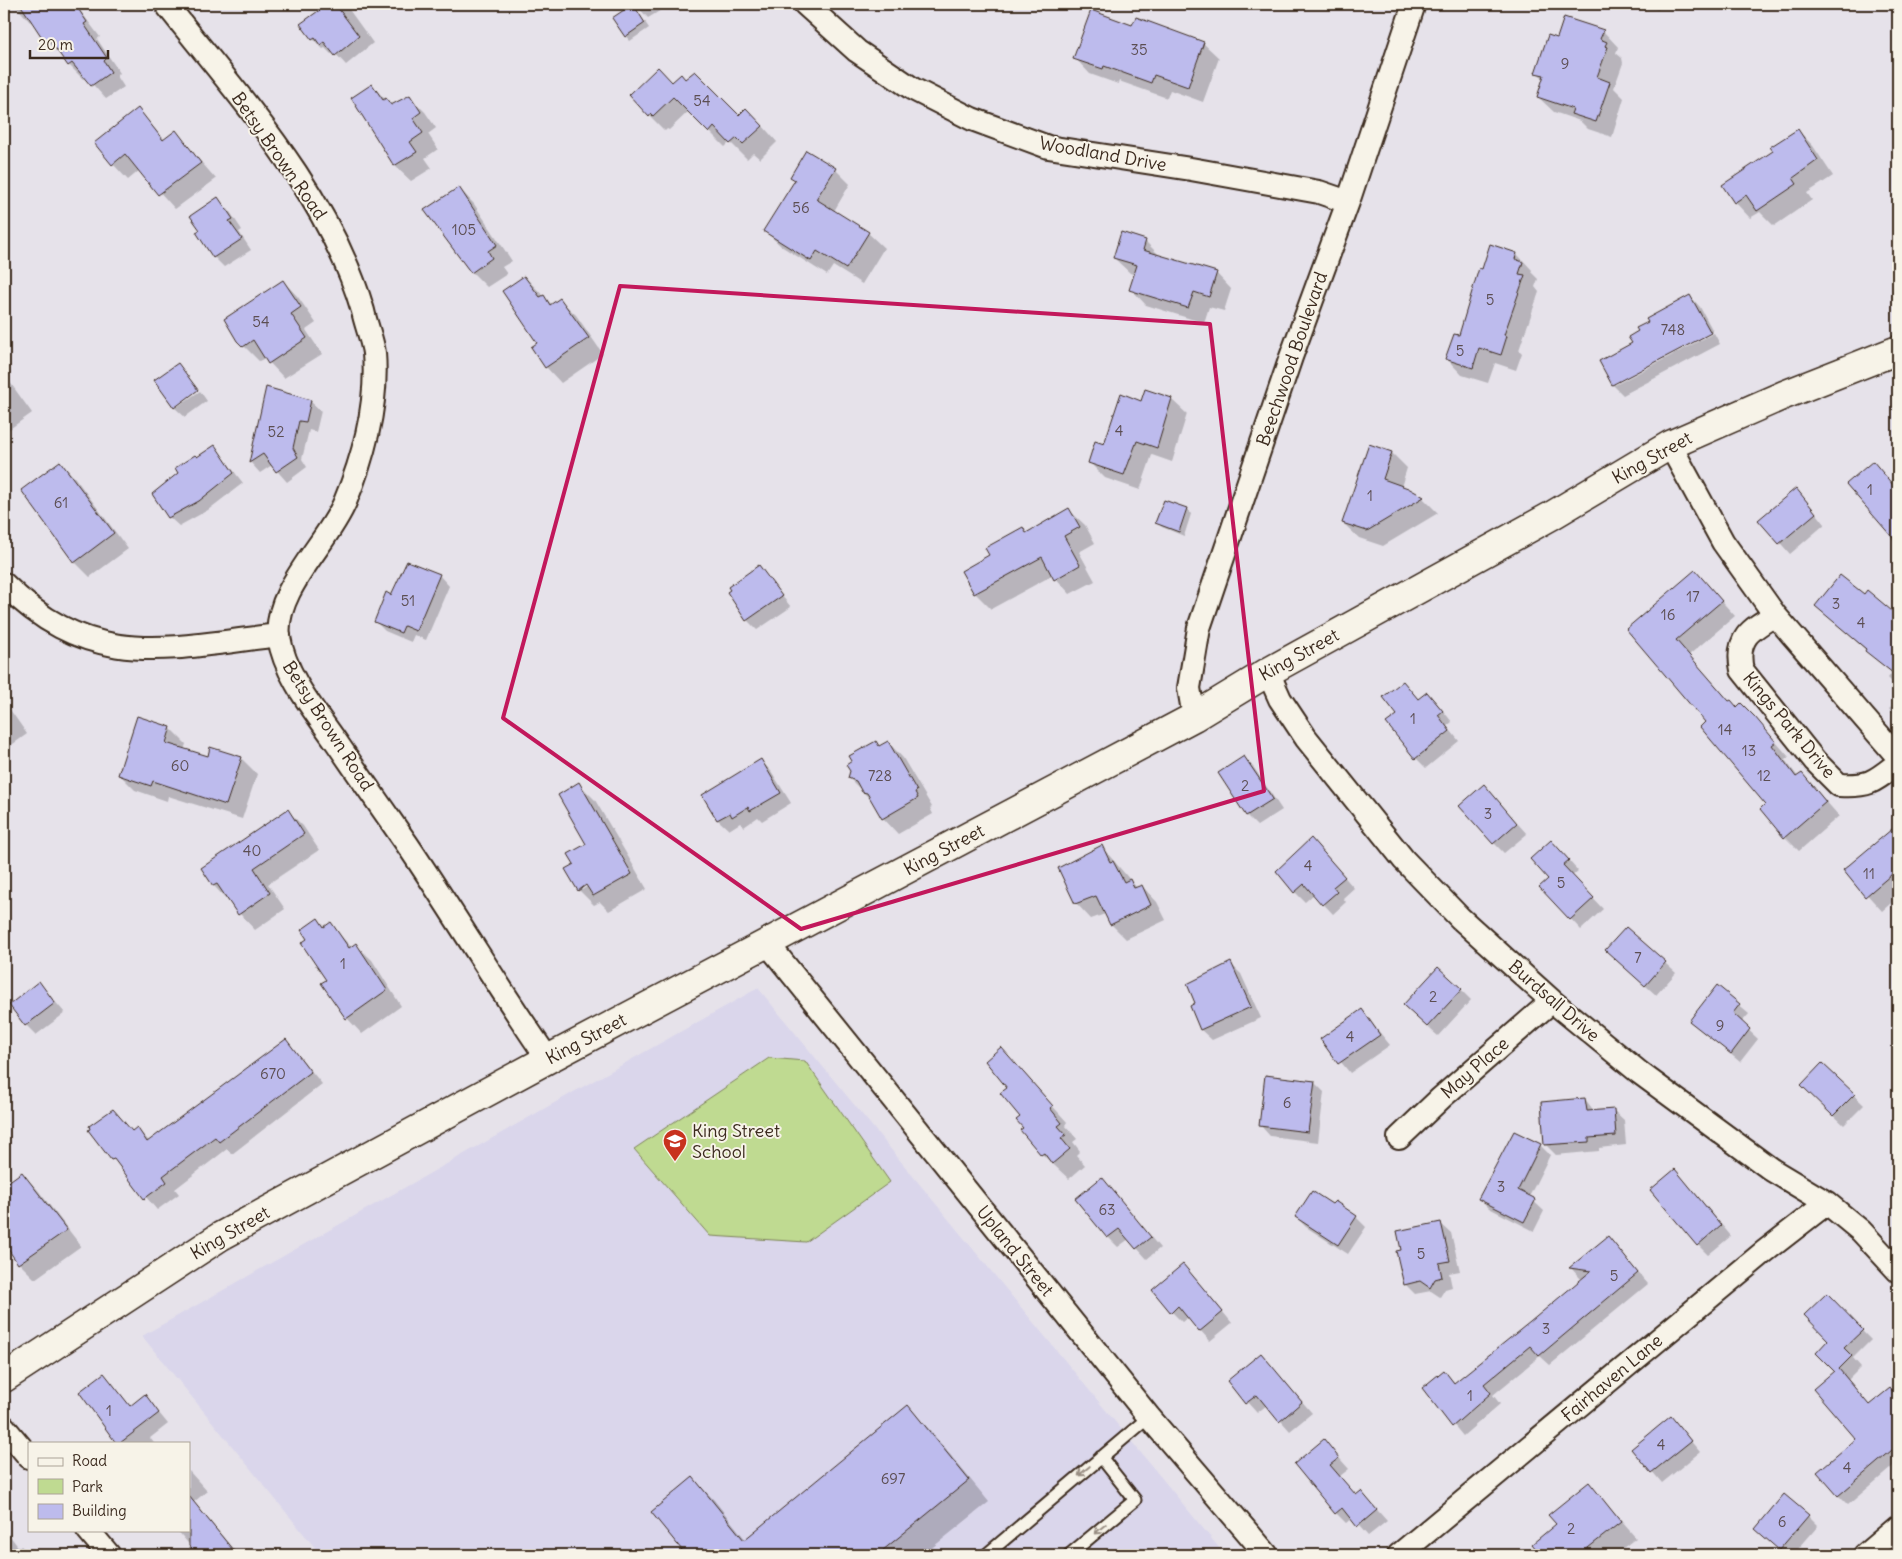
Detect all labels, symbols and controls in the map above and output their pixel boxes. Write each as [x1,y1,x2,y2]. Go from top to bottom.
scale bar [30,28,108,60]
text: 20 m [38,35,73,54]
house number: 35 [1130,40,1148,59]
house number: 9 [1561,54,1569,73]
street label: Betsy Brown Road [227,88,332,224]
house number: 54 [693,91,711,110]
street label: Woodland Drive [1038,131,1168,176]
house number: 56 [792,198,810,217]
house number: 105 [452,220,476,239]
street label: Beechwood Boulevard [1251,268,1332,449]
house number: 5 [1486,290,1494,309]
house number: 54 [252,312,270,331]
house number: 748 [1661,320,1685,339]
house number: 5 [1456,341,1464,360]
house number: 4 [1115,421,1124,440]
house number: 52 [268,422,284,441]
street label: King Street [1608,426,1696,489]
house number: 1 [1867,480,1873,499]
house number: 1 [1367,486,1373,505]
house number: 61 [54,493,68,512]
house number: 17 [1686,587,1700,606]
house number: 51 [401,591,415,610]
house number: 3 [1832,594,1840,613]
house number: 16 [1661,605,1675,624]
house number: 4 [1857,613,1866,632]
street label: King Street [1255,623,1343,686]
street label: Betsy Brown Road [278,656,379,795]
street label: Kings Park Drive [1738,667,1841,783]
house number: 1 [1410,709,1416,728]
house number: 14 [1718,720,1733,739]
house number: 13 [1742,741,1756,760]
house number: 60 [171,756,189,775]
house number: 728 [868,766,892,785]
house number: 12 [1757,766,1771,785]
house number: 2 [1241,776,1249,795]
house number: 3 [1484,804,1492,823]
street label: King Street [900,819,988,880]
house number: 40 [243,841,261,860]
house number: 4 [1304,856,1313,875]
house number: 11 [1863,864,1875,883]
house number: 5 [1557,873,1565,892]
house number: 7 [1634,948,1642,967]
house number: 1 [340,954,346,973]
street label: Burdsall Drive [1504,955,1605,1047]
house number: 2 [1429,987,1437,1006]
street label: King Street [542,1008,630,1069]
house number: 9 [1716,1016,1724,1035]
house number: 4 [1346,1027,1355,1046]
street label: May Place [1436,1032,1513,1103]
house number: 670 [260,1064,286,1083]
house number: 6 [1283,1093,1291,1112]
place label: King Street School [692,1119,780,1163]
school or university icon: King Street School [662,1128,688,1162]
house number: 3 [1497,1177,1505,1196]
house number: 63 [1098,1200,1116,1219]
street label: King Street [186,1201,274,1265]
street label: Upland Street [972,1201,1059,1301]
house number: 5 [1417,1244,1425,1263]
house number: 5 [1610,1266,1618,1285]
house number: 3 [1542,1319,1550,1338]
street label: Fairhaven Lane [1556,1329,1667,1427]
house number: 1 [1467,1386,1473,1405]
house number: 1 [106,1401,112,1420]
house number: 4 [1657,1435,1666,1454]
legend [28,1442,190,1532]
text: Road [72,1451,107,1470]
house number: 4 [1843,1458,1852,1477]
one-way arrow [1078,1465,1091,1477]
house number: 697 [881,1469,905,1488]
text: Park [72,1477,103,1496]
text: Building [72,1501,127,1520]
house number: 6 [1778,1512,1786,1531]
house number: 2 [1567,1519,1575,1538]
one-way arrow [1093,1524,1106,1535]

